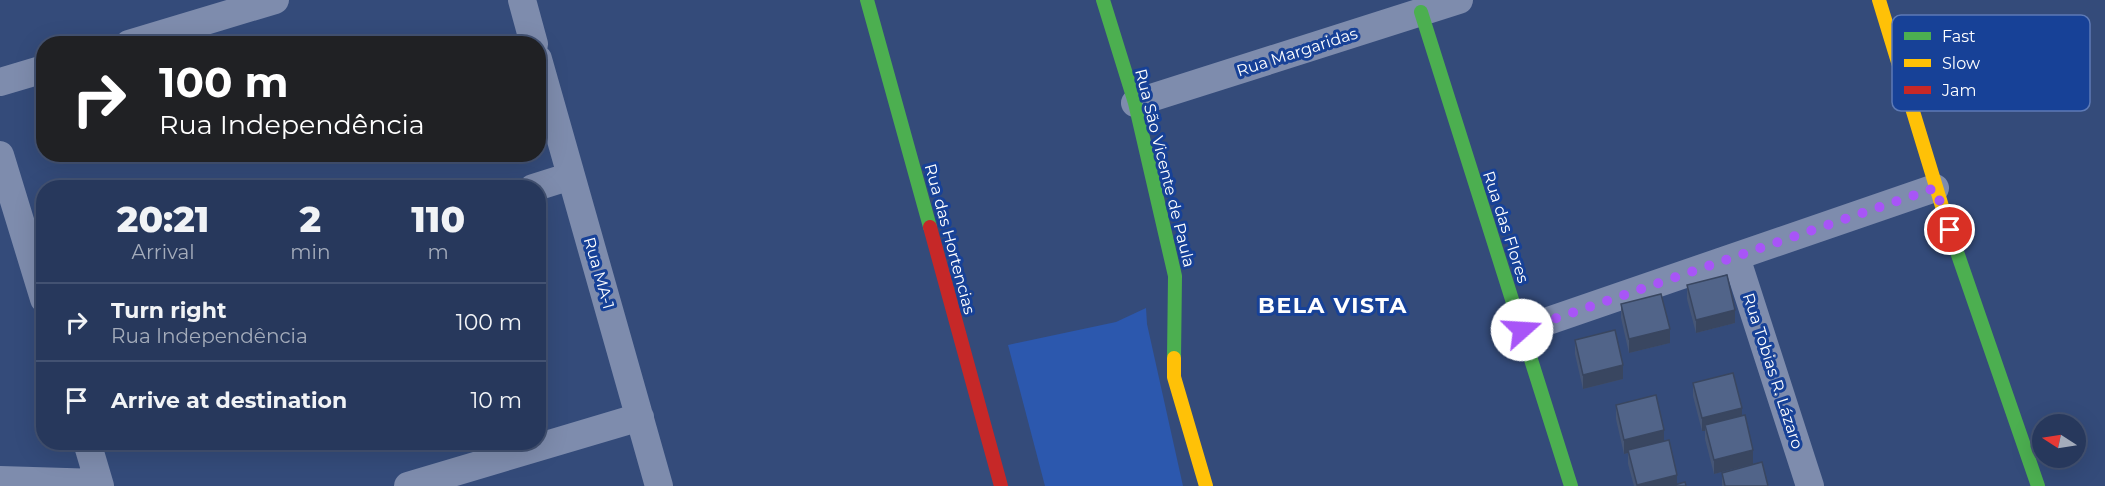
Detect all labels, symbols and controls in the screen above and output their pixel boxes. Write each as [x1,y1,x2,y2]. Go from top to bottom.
legend [1892,15,2090,111]
street label: Rua Margaridas [1234,23,1360,81]
text: Fast [1942,27,1976,46]
text: Slow [1942,54,1980,73]
text: 100 m [159,56,288,108]
icon: right [60,60,138,138]
street label: Rua São Vicente de Paula [1131,67,1199,269]
text: Jam [1941,81,1976,100]
text: Rua Independência [159,108,425,141]
street label: Rua das Hortencias [921,162,979,317]
street label: Rua das Flores [1479,169,1533,285]
text: 20:21 [117,197,209,241]
text: 2 [300,197,321,241]
text: 110 [411,197,465,241]
pin [1924,204,1975,255]
icon: arrive [1933,213,1966,246]
street label: Rua MA-1 [580,235,618,311]
text: Arrival [132,240,195,264]
text: min [290,240,330,264]
text: m [428,240,449,264]
street label: Rua Tobias R. Lázaro [1739,291,1807,451]
district label: BELA VISTA [1258,292,1408,319]
text: Turn right [111,297,226,324]
position arrow [1490,298,1554,362]
icon: right [60,306,93,339]
text: 100 m [456,309,522,336]
text: Rua Independência [111,324,308,348]
icon: arrive [60,384,93,417]
text: Arrive at destination [111,387,347,414]
text: 10 m [470,387,522,414]
north arrow [2032,414,2086,468]
map controls [2032,414,2086,468]

